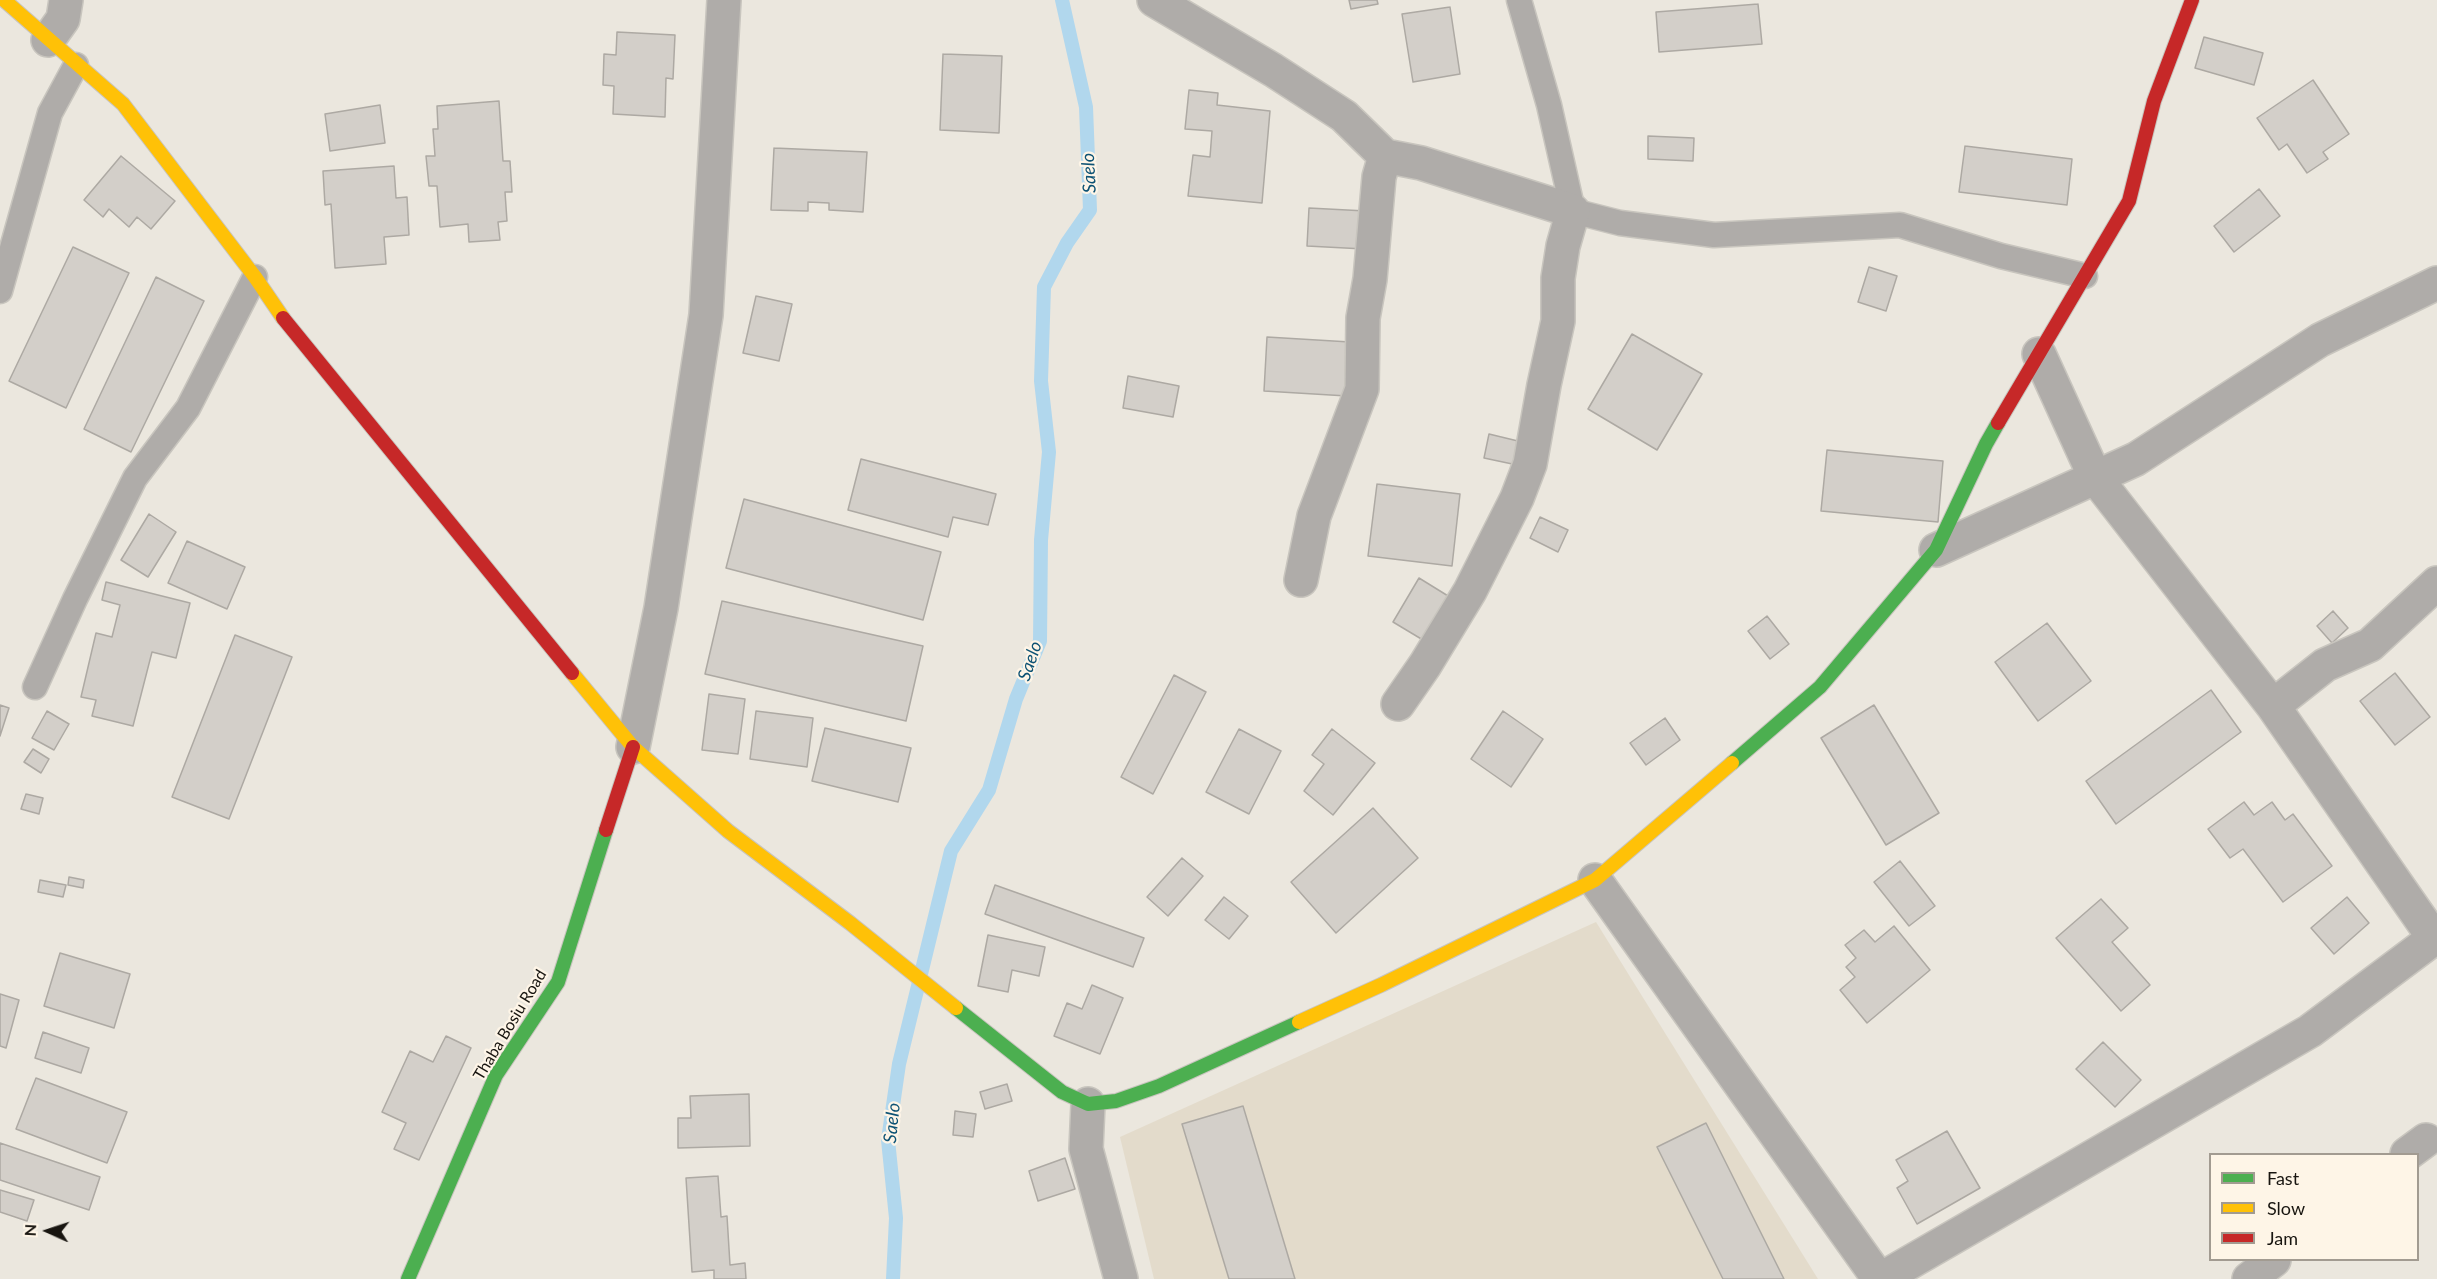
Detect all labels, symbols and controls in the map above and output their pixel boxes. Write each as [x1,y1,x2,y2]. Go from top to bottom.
water label: Saelo [1077,152,1101,194]
water label: Saelo [1013,638,1047,684]
street label: Thaba Bosiu Road [469,966,551,1084]
water label: Saelo [879,1102,905,1144]
legend [2209,1153,2419,1261]
text: Fast [2267,1167,2299,1189]
text: Slow [2267,1197,2305,1219]
north arrow [18,1201,78,1261]
text: N [20,1223,39,1237]
text: Jam [2267,1227,2298,1249]

